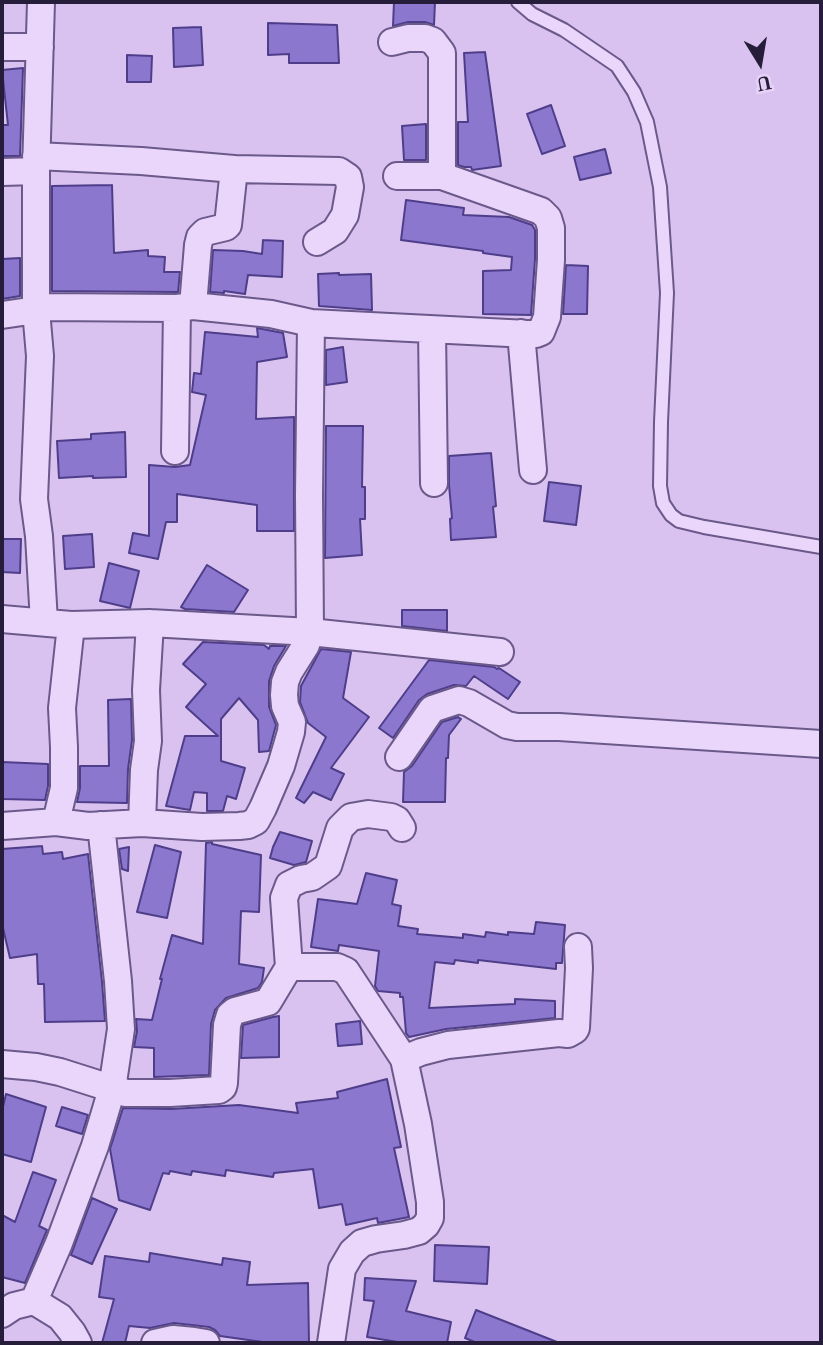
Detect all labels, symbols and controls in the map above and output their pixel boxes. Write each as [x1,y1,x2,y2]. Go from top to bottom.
north arrow [725,28,795,98]
text: U [755,69,773,98]

